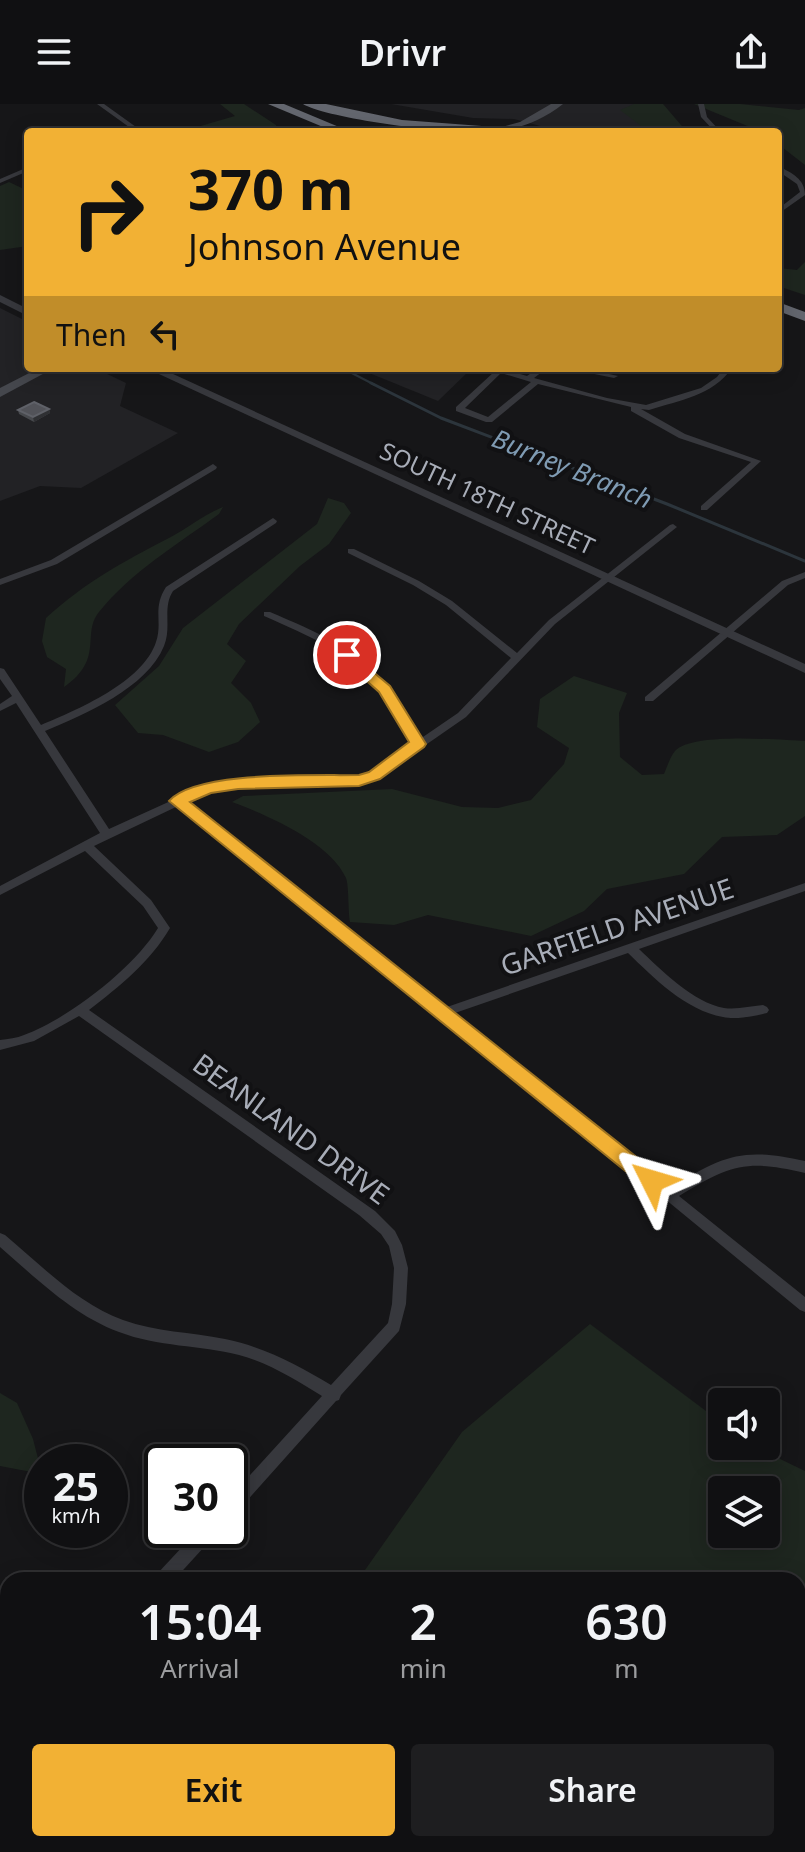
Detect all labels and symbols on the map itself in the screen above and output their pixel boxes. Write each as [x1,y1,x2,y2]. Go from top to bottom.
water label: Burney Branch [487,420,658,517]
street label: SOUTH 18TH STREET [375,433,601,562]
pin [313,621,381,689]
street label: GARFIELD AVENUE [495,868,738,984]
street label: BEANLAND DRIVE [186,1044,398,1212]
position arrow [610,1139,694,1223]
speed limit sign: 30 [144,1444,248,1548]

